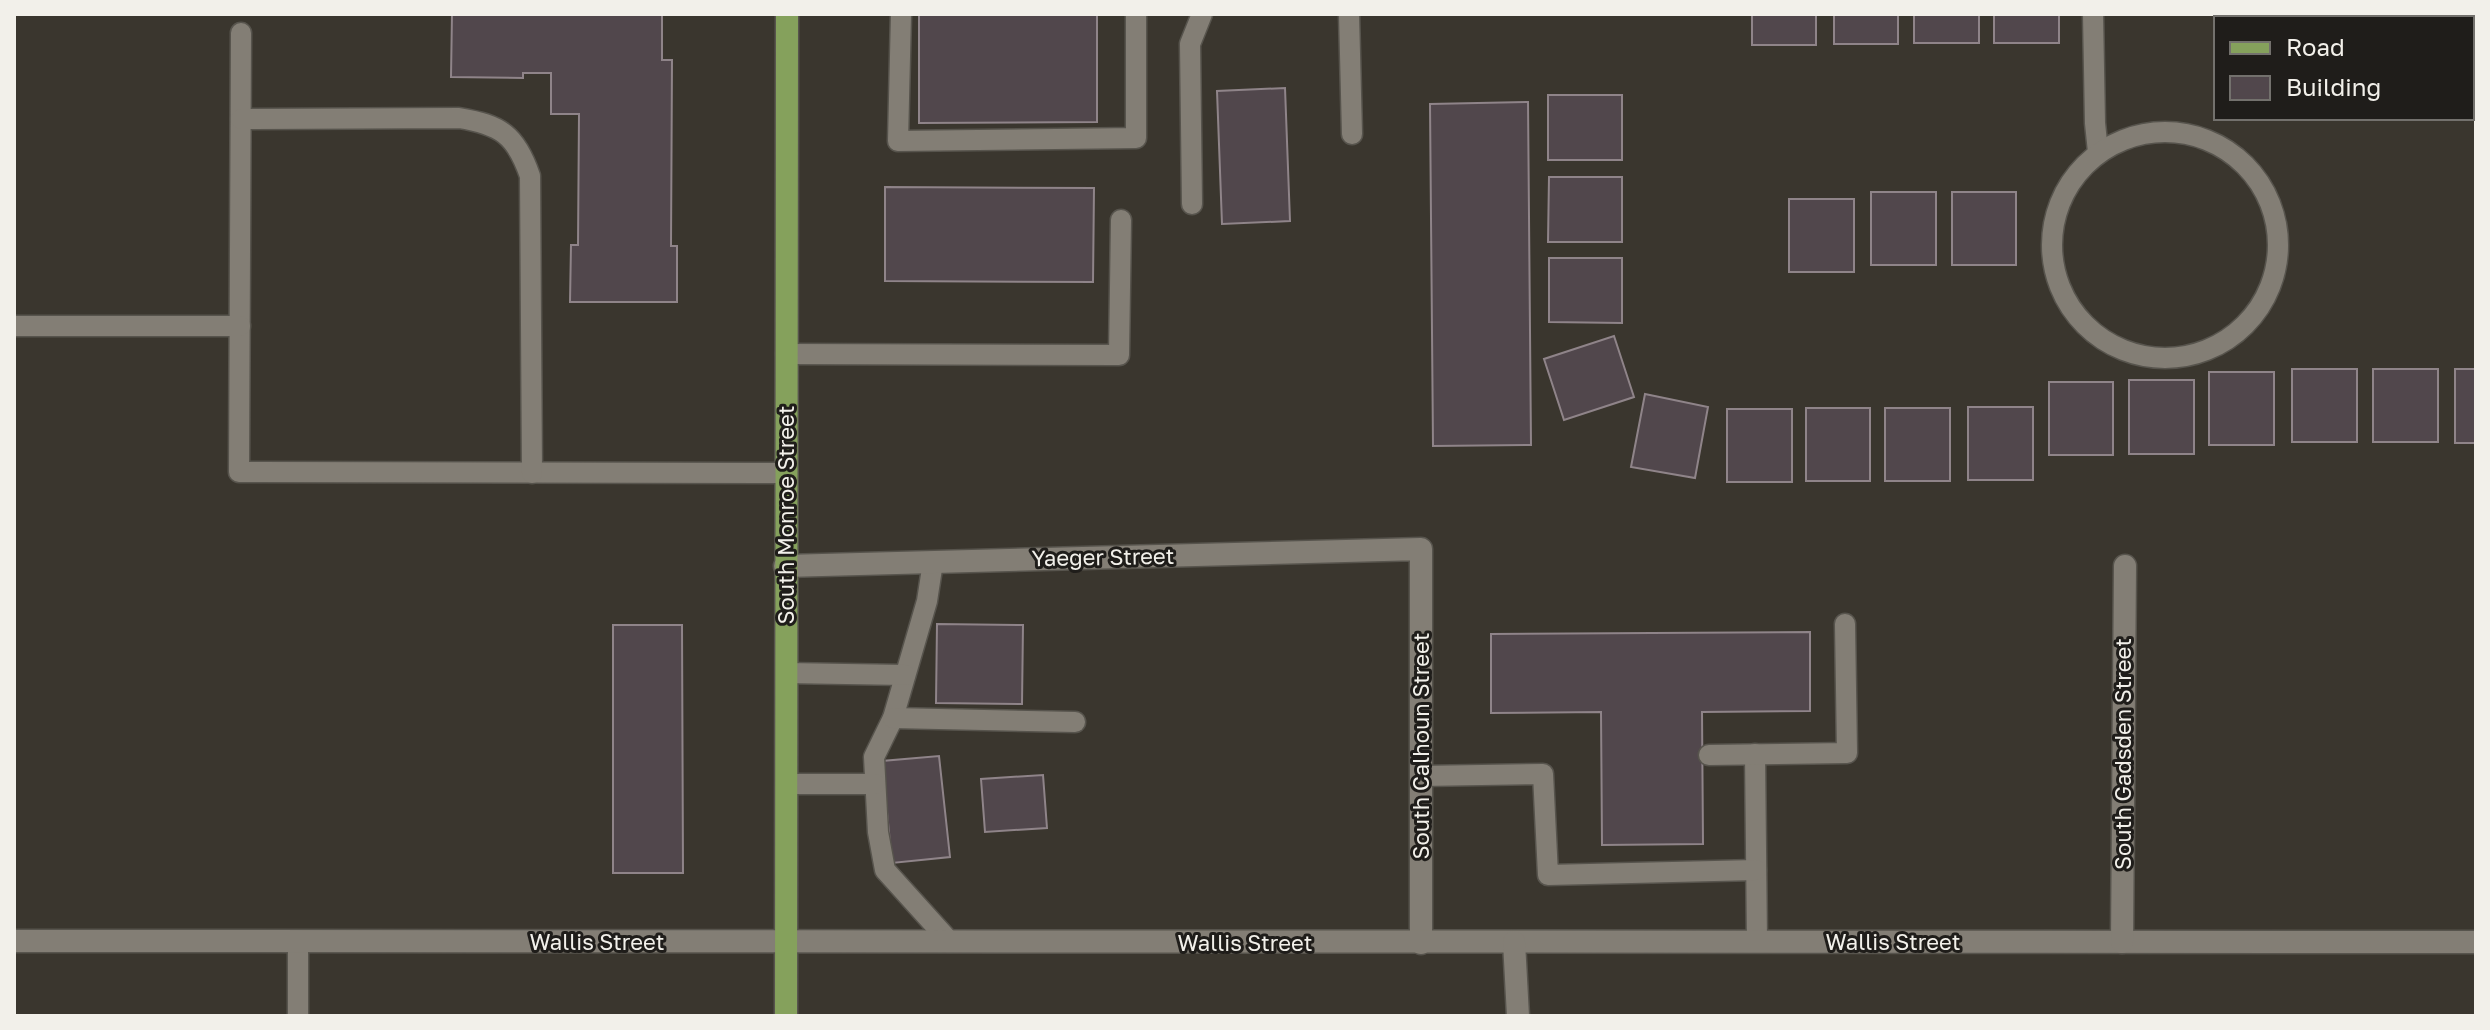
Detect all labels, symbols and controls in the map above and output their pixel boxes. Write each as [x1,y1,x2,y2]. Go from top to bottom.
legend [2214,16,2474,120]
text: Road [2286,32,2345,61]
text: Building [2286,72,2381,101]
street label: South Monroe Street [772,405,799,625]
street label: Yaeger Street [1031,542,1175,571]
street label: South Calhoun Street [1407,632,1434,860]
street label: South Gadsden Street [2109,638,2136,870]
street label: Wallis Street [530,928,664,955]
street label: Wallis Street [1826,928,1960,955]
street label: Wallis Street [1178,929,1312,956]

